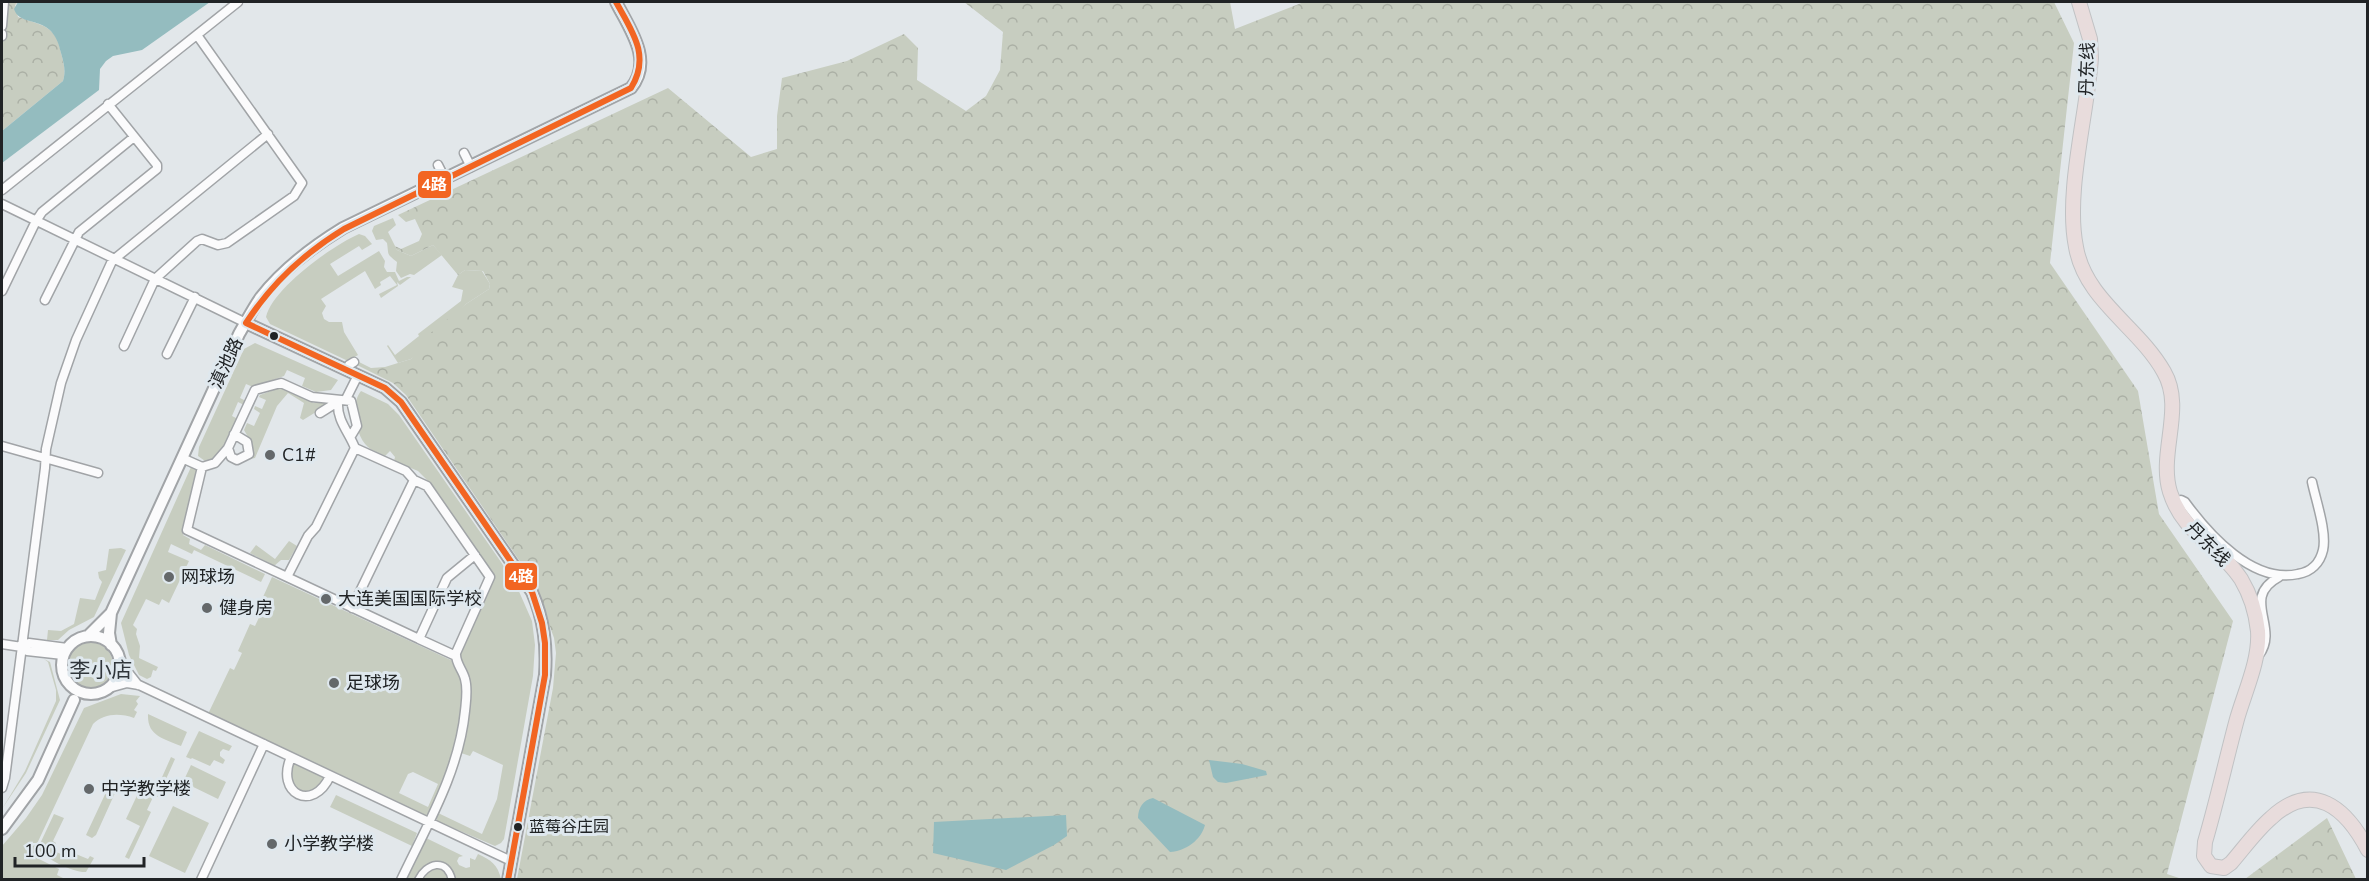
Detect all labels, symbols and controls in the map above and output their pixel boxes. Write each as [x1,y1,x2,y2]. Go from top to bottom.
street label: 丹东线 [2074,42,2100,96]
line badge: 4路 [417,170,452,199]
text: 4路 [421,174,447,196]
unlabelled marker [268,330,280,342]
street label: 滇池路 [204,333,248,393]
place label: C1# [282,443,316,467]
marker: C1# [263,448,277,462]
street label: 丹东线 [2180,516,2236,572]
line badge: 4路 [504,562,538,591]
place label: 网球场 [181,565,235,589]
text: 4路 [508,566,534,588]
marker: 网球场 [162,570,176,584]
place label: 大连美国国际学校 [338,587,482,611]
marker: 大连美国国际学校 [319,592,333,606]
place label: 健身房 [219,596,273,620]
marker: 健身房 [200,601,214,615]
district label: 李小店 [70,656,133,684]
place label: 足球场 [346,671,400,695]
marker: 足球场 [327,676,341,690]
place label: 中学教学楼 [101,777,191,801]
marker: 中学教学楼 [82,782,96,796]
place label: 蓝莓谷庄园 [529,816,609,838]
marker: 蓝莓谷庄园 [512,821,524,833]
scale bar [15,830,144,868]
place label: 小学教学楼 [284,832,374,856]
marker: 小学教学楼 [265,837,279,851]
text: 100 m [24,839,76,863]

